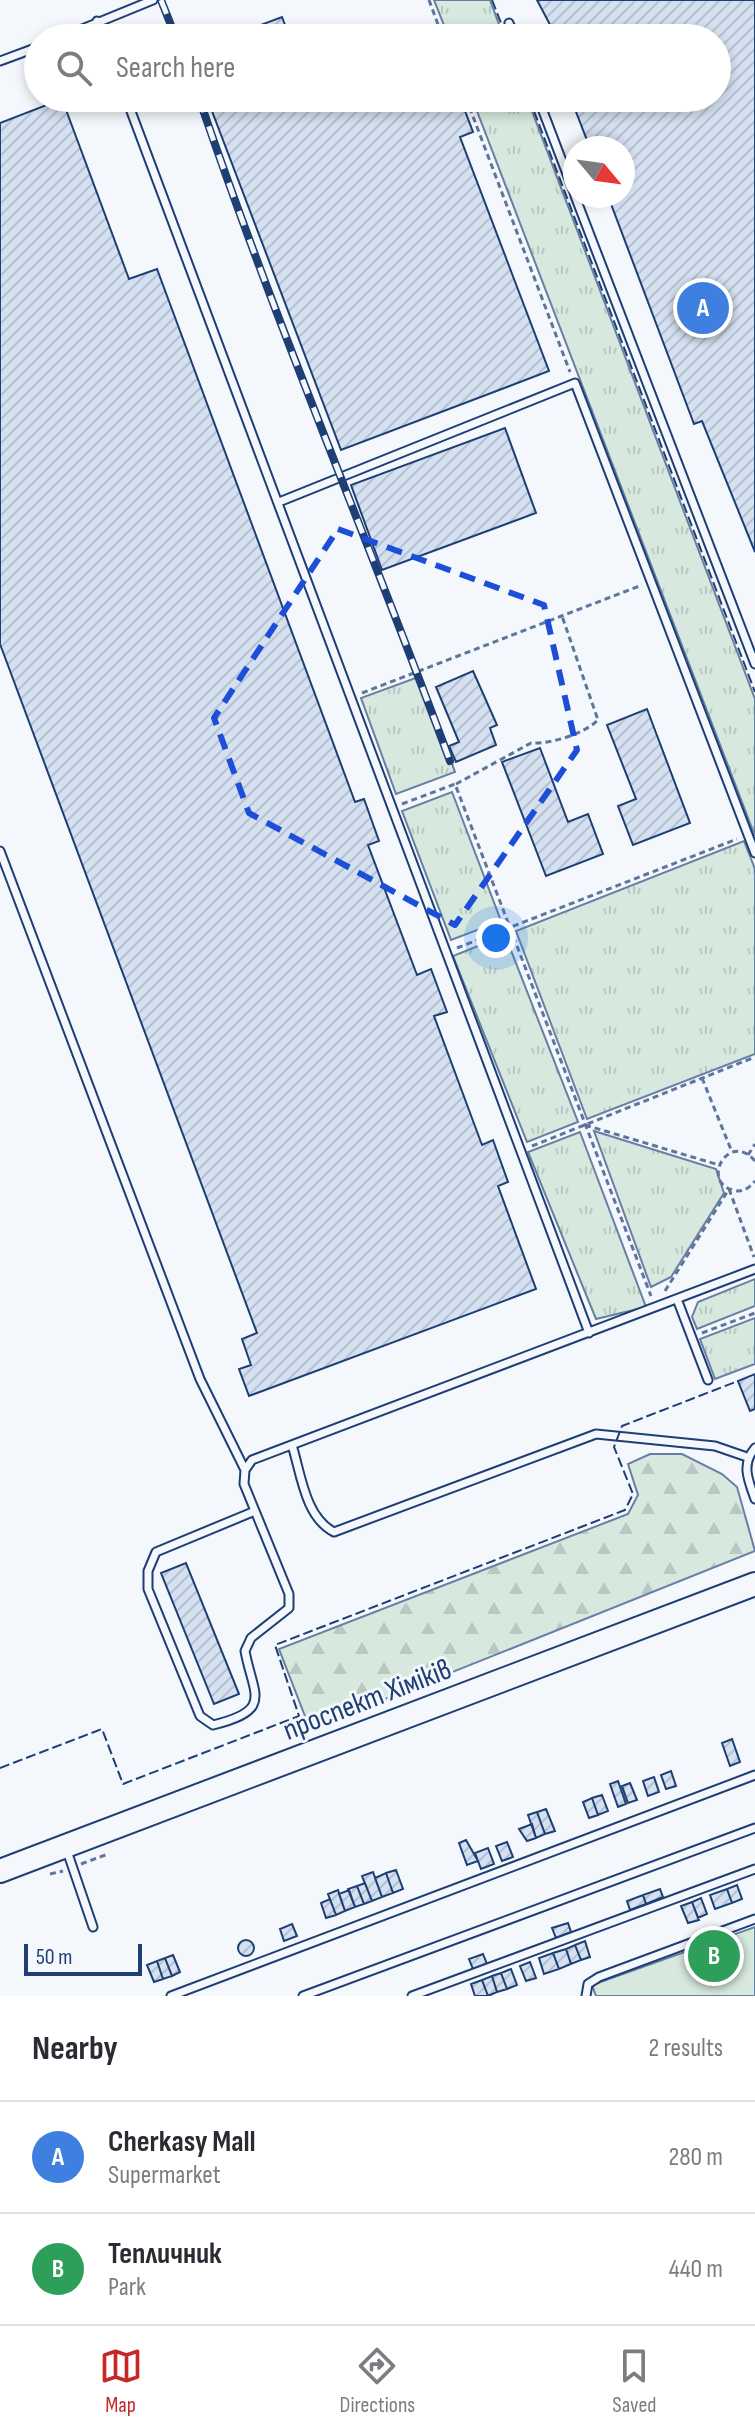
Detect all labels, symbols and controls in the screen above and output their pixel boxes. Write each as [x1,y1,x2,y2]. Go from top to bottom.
search box [24,24,731,112]
icon: search [52,46,96,90]
text: Search here [116,50,235,86]
north arrow [563,136,635,208]
pin: A [677,278,729,338]
your location [476,918,516,958]
street label: проспект Хіміків [278,1651,457,1749]
pin: B [688,1926,740,1986]
scale bar [24,1940,142,1976]
text: 50 m [36,1944,72,1971]
text: Nearby [32,2028,118,2069]
text: 2 results [649,2033,723,2064]
text: Cherkasy Mall [108,2124,256,2160]
text: A [52,2142,64,2173]
text: 280 m [668,2142,723,2173]
text: Supermarket [108,2160,221,2191]
text: Тепличник [108,2236,222,2272]
text: B [52,2254,64,2285]
text: 440 m [669,2254,723,2285]
text: Park [108,2272,146,2303]
tab: Map [99,2344,143,2419]
tab: Directions [340,2344,415,2419]
tab: Saved [612,2344,656,2419]

